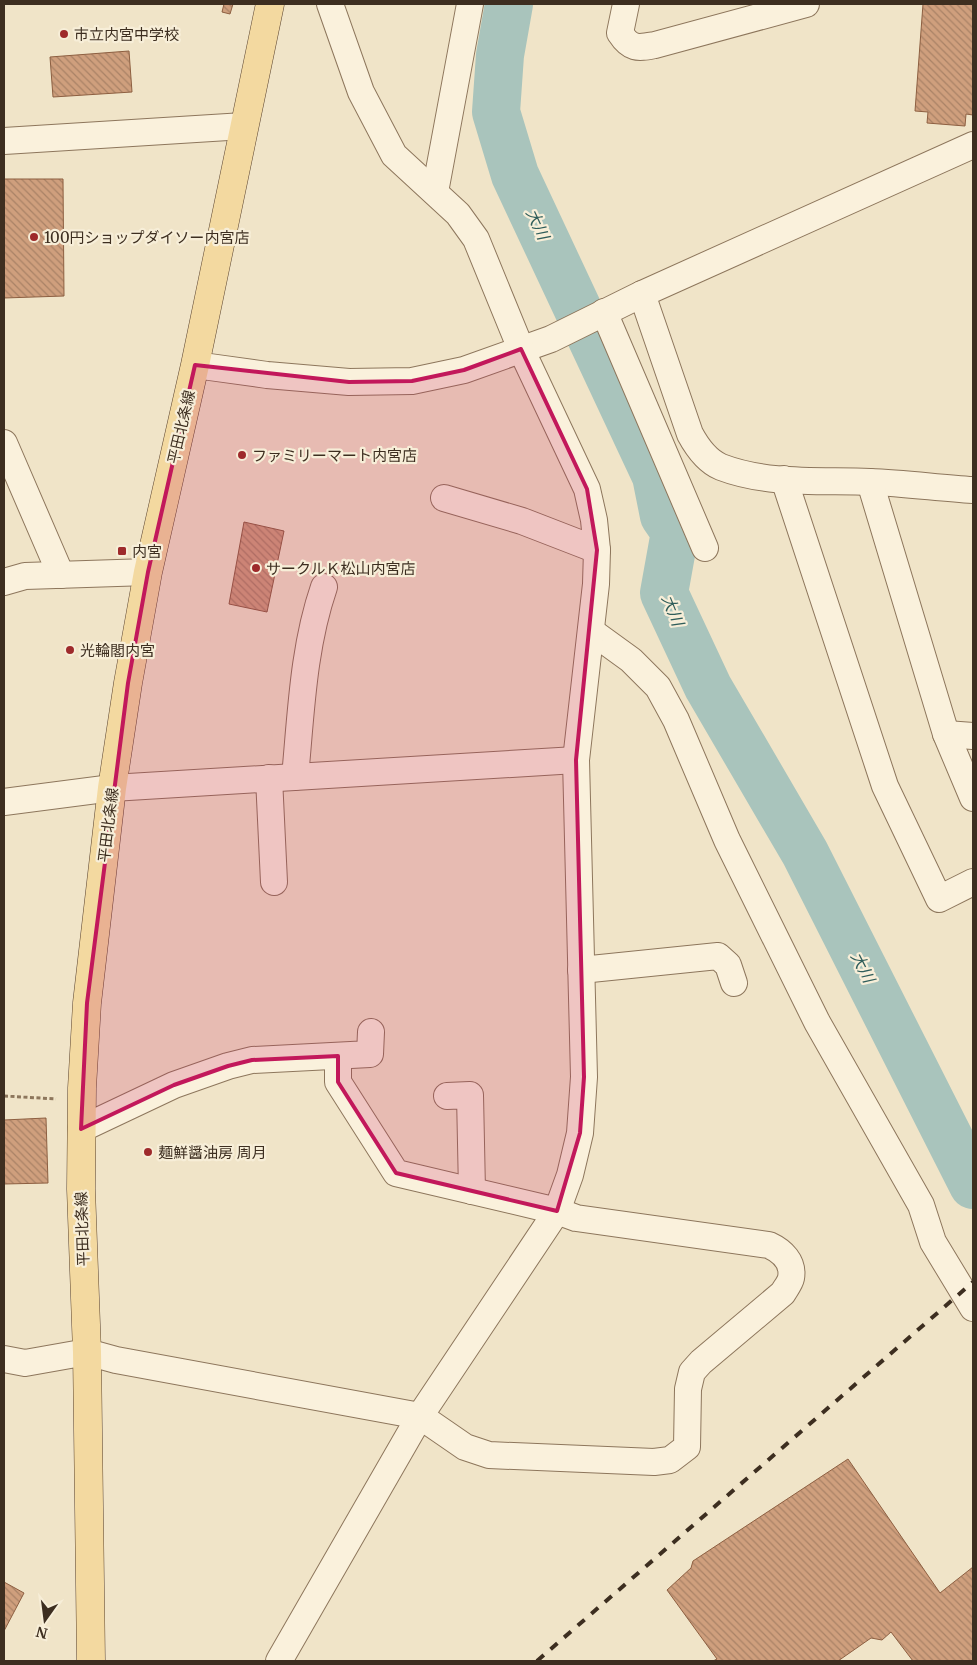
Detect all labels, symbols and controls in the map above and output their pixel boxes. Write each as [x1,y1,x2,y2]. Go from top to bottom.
place label: 市立内宮中学校 [74,25,179,44]
marker: 市立内宮中学校 [58,28,70,40]
water label: 大川 [522,205,555,245]
place label: 100円ショップダイソー内宮店 [44,228,250,247]
marker: 100円ショップダイソー内宮店 [28,231,40,243]
street label: 平田北条線 [163,388,199,466]
place label: ファミリーマート内宮店 [252,446,417,465]
marker: ファミリーマート内宮店 [236,449,248,461]
place label: 内宮 [132,542,162,561]
marker: 内宮 [116,545,128,557]
place label: サークルＫ松山内宮店 [266,559,416,578]
marker: サークルＫ松山内宮店 [250,562,262,574]
water label: 大川 [658,591,689,630]
place label: 光輪閣内宮 [80,641,155,660]
marker: 光輪閣内宮 [64,644,76,656]
street label: 平田北条線 [94,787,122,863]
water label: 大川 [847,948,880,988]
place label: 麺鮮醤油房 周月 [158,1143,267,1162]
marker: 麺鮮醤油房 周月 [142,1146,154,1158]
street label: 平田北条線 [71,1191,93,1267]
north arrow [20,1595,70,1645]
text: N [34,1623,49,1643]

